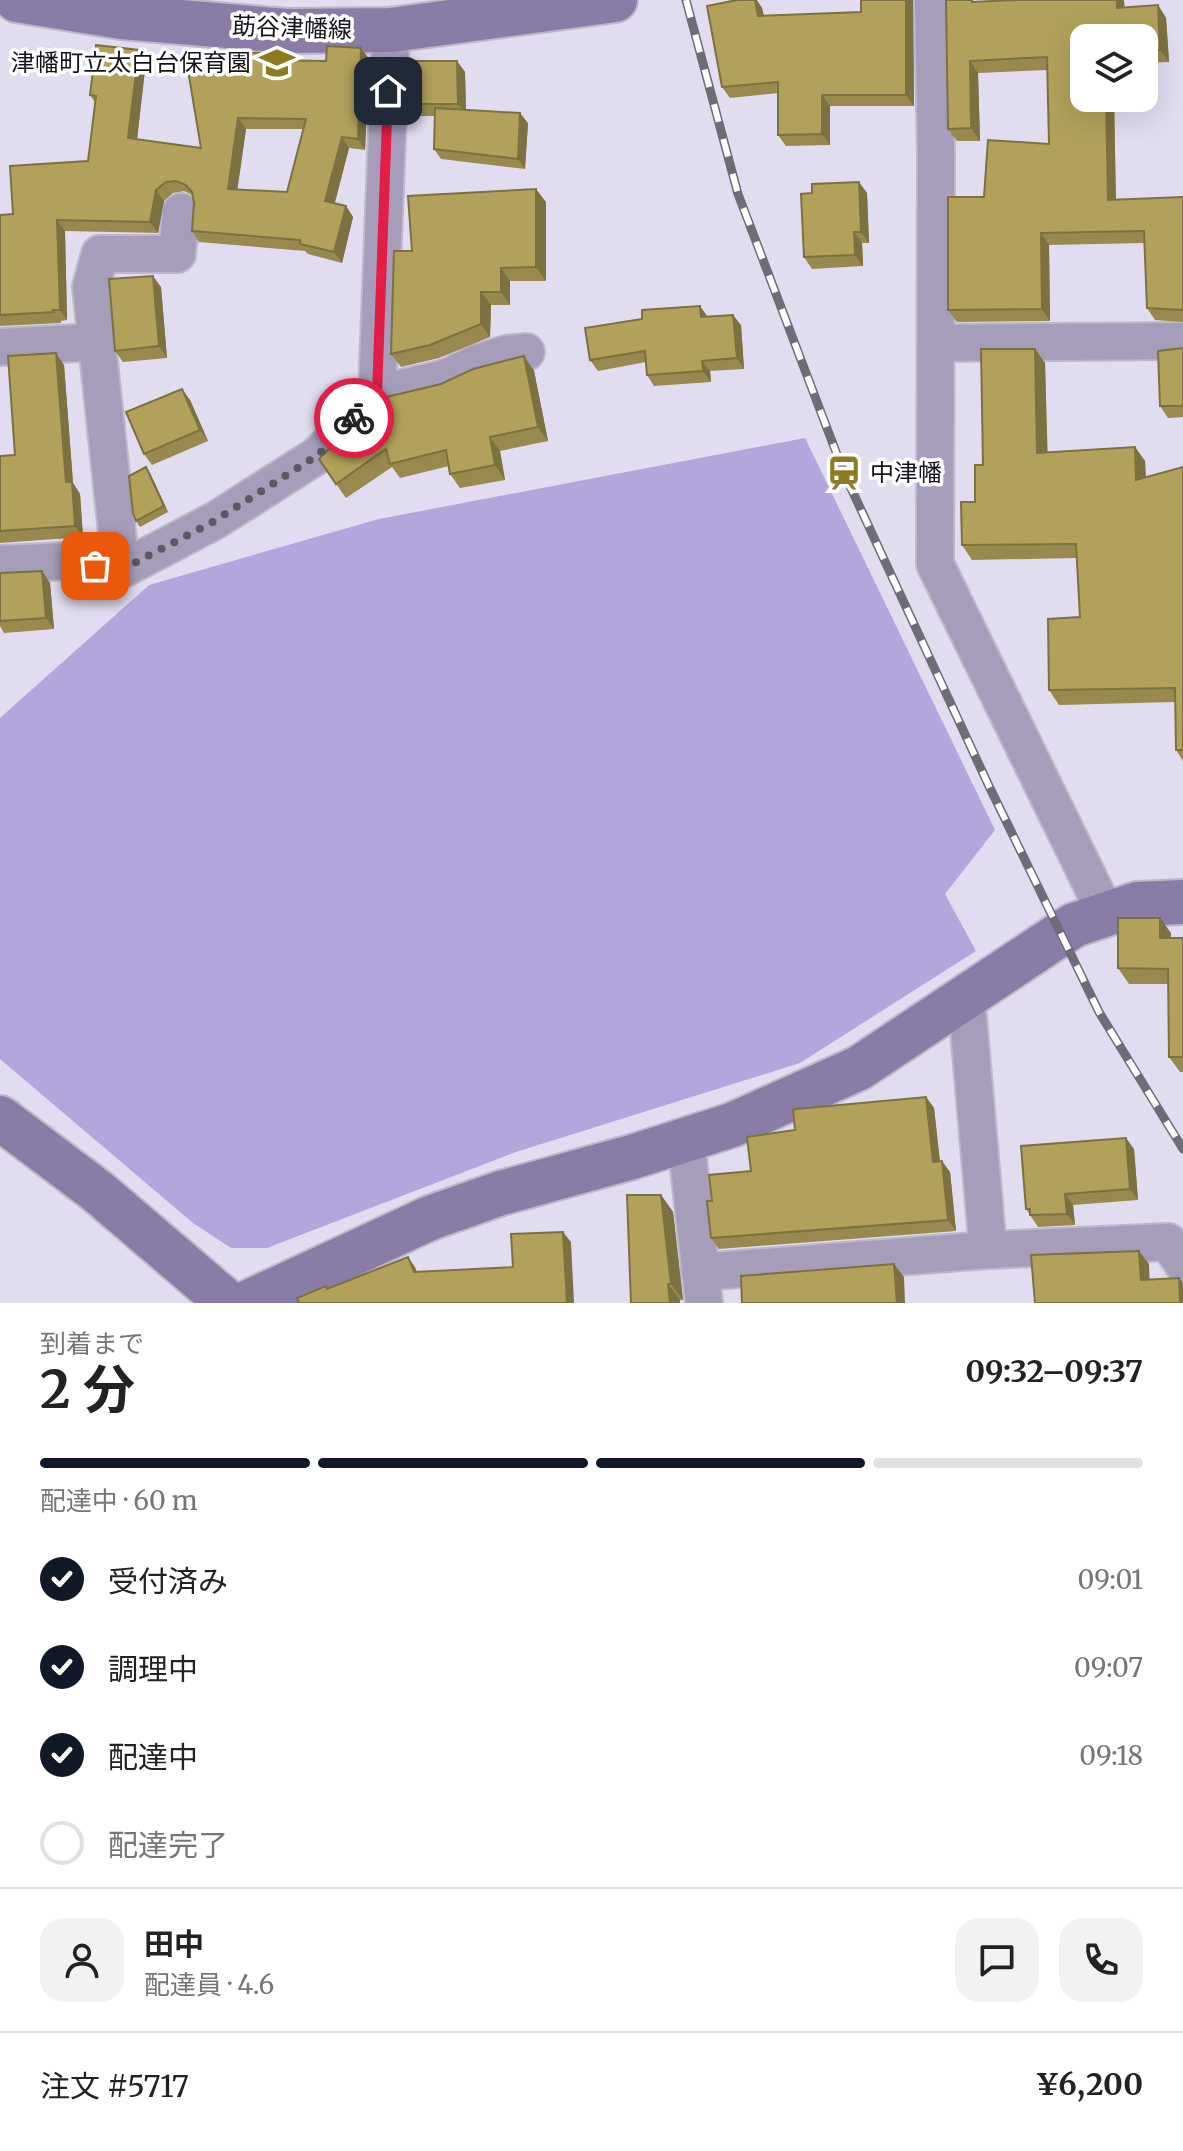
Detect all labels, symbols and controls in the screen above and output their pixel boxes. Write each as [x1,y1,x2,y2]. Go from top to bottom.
street label: 莇谷津幡線 [232,10,353,45]
map controls [1070,24,1158,112]
button: layers [1070,24,1158,112]
school or university icon: 津幡町立太白台保育園 [258,44,296,82]
place label: 津幡町立太白台保育園 [11,47,251,78]
pin [354,57,422,125]
icon: home [366,69,410,113]
courier [314,378,394,458]
icon: bike [332,396,376,440]
station icon: 中津幡 [825,454,863,492]
place label: 中津幡 [870,457,942,488]
pin [61,532,129,600]
icon: bag [73,544,117,588]
text: 到着まで [40,1327,144,1360]
text: 09:32–09:37 [965,1352,1143,1390]
text: 2 分 [40,1357,135,1422]
text: 配達中 · 60 m [40,1484,198,1517]
icon: check [40,1557,84,1601]
text: 受付済み [108,1562,228,1600]
text: 09:01 [1078,1563,1143,1596]
icon: check [40,1645,84,1689]
text: 調理中 [108,1650,198,1688]
text: 09:07 [1074,1651,1143,1684]
icon: check [40,1733,84,1777]
text: 配達中 [108,1738,198,1776]
text: 09:18 [1079,1739,1143,1772]
text: 配達完了 [108,1826,228,1864]
button: person [40,1918,124,2002]
button: chat [955,1918,1039,2002]
button: phone [1059,1918,1143,2002]
text: 田中 [144,1925,204,1963]
text: 配達員 · 4.6 [144,1968,274,2001]
text: ¥6,200 [1036,2065,1143,2103]
text: 注文 #5717 [40,2067,189,2105]

